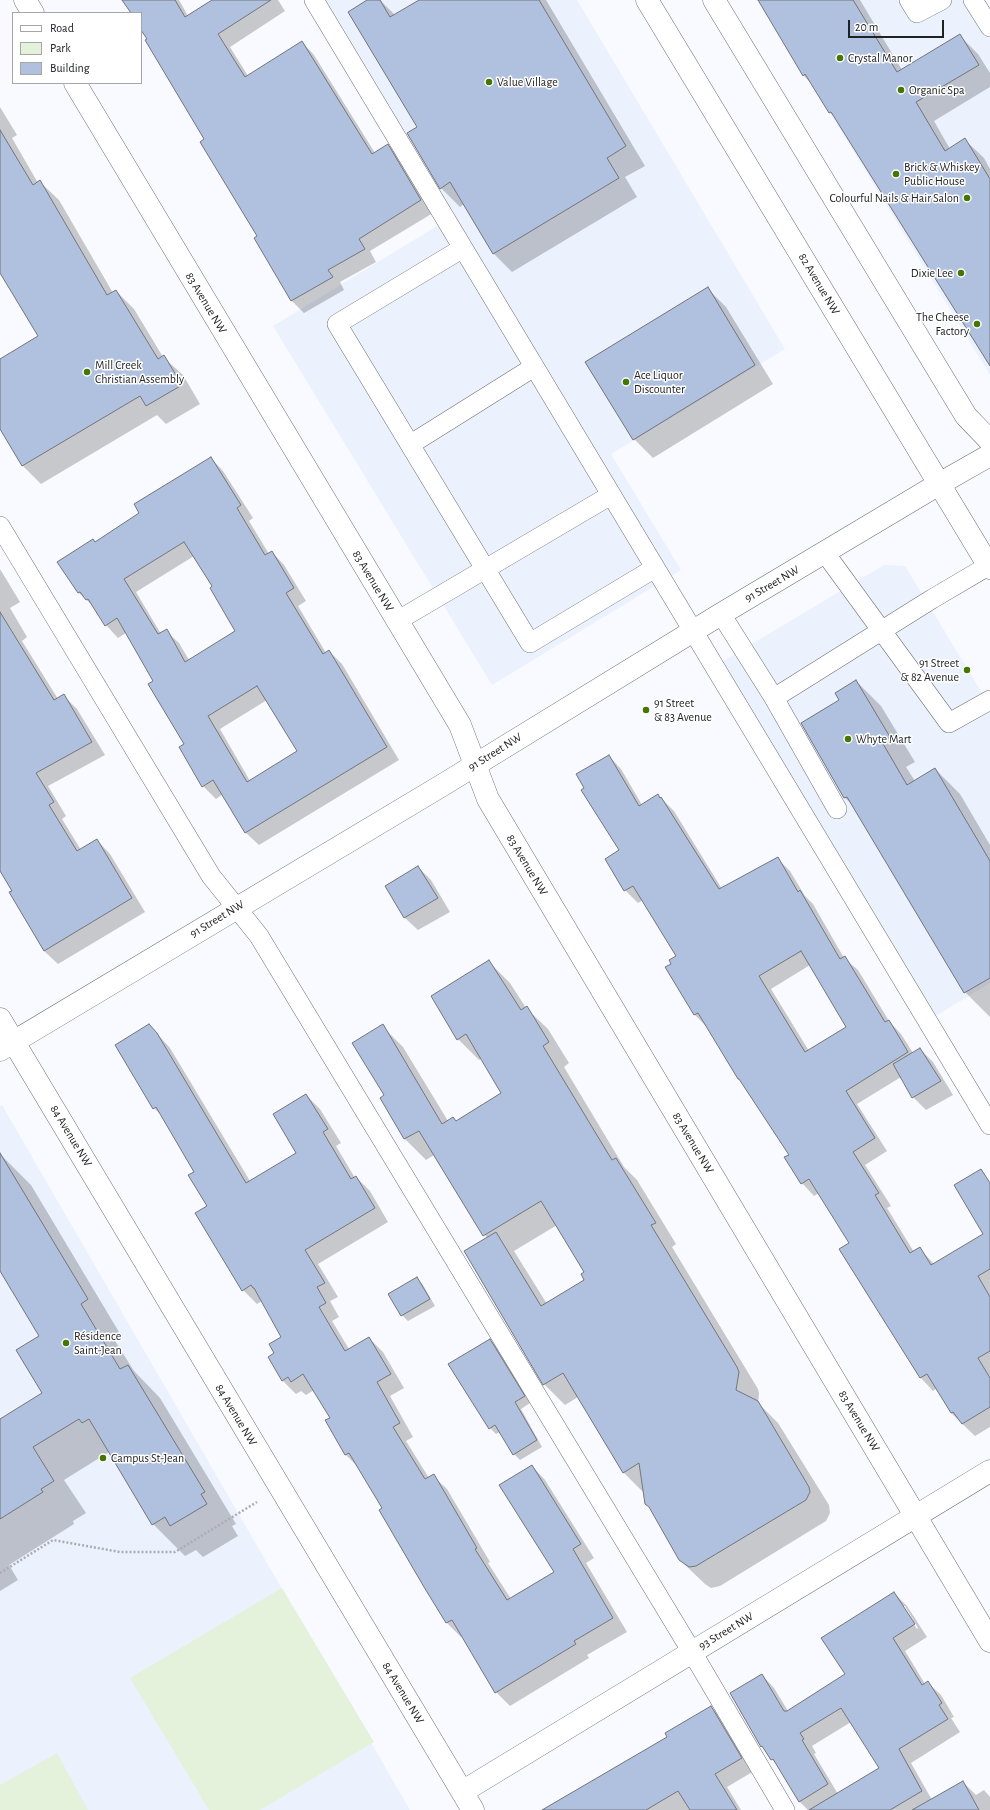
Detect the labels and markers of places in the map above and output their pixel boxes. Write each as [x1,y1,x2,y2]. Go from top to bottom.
place label: Crystal Manor [848,51,913,65]
marker: Crystal Manor [835,53,845,63]
place label: Value Village [497,75,558,89]
marker: Value Village [484,77,494,87]
place label: Organic Spa [909,83,965,97]
marker: Organic Spa [896,85,906,95]
place label: Brick & Whiskey Public House [904,160,980,188]
marker: Brick & Whiskey Public House [891,169,901,179]
place label: Colourful Nails & Hair Salon [829,191,959,205]
marker: Colourful Nails & Hair Salon [962,193,972,203]
place label: Dixie Lee [911,266,953,280]
marker: Dixie Lee [956,268,966,278]
place label: The Cheese Factory [916,310,969,338]
marker: The Cheese Factory [972,319,982,329]
place label: Mill Creek Christian Assembly [95,358,184,386]
marker: Mill Creek Christian Assembly [82,367,92,377]
place label: Ace Liquor Discounter [634,368,685,396]
marker: Ace Liquor Discounter [621,377,631,387]
place label: 91 Street & 82 Avenue [901,656,959,684]
marker: 91 Street & 82 Avenue [962,665,972,675]
place label: 91 Street & 83 Avenue [654,696,712,724]
marker: 91 Street & 83 Avenue [641,705,651,715]
place label: Whyte Mart [856,732,911,746]
marker: Whyte Mart [843,734,853,744]
place label: Résidence Saint-Jean [74,1329,122,1357]
marker: Résidence Saint-Jean [61,1338,71,1348]
place label: Campus St-Jean [111,1451,184,1465]
marker: Campus St-Jean [98,1453,108,1463]

